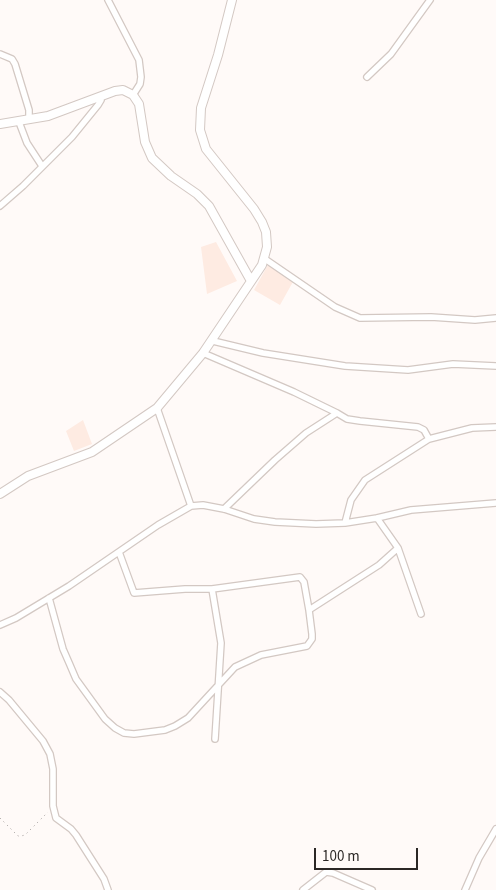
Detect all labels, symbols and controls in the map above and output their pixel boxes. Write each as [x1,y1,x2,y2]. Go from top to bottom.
scale bar [316,838,420,870]
text: 100 m [322,846,360,867]

